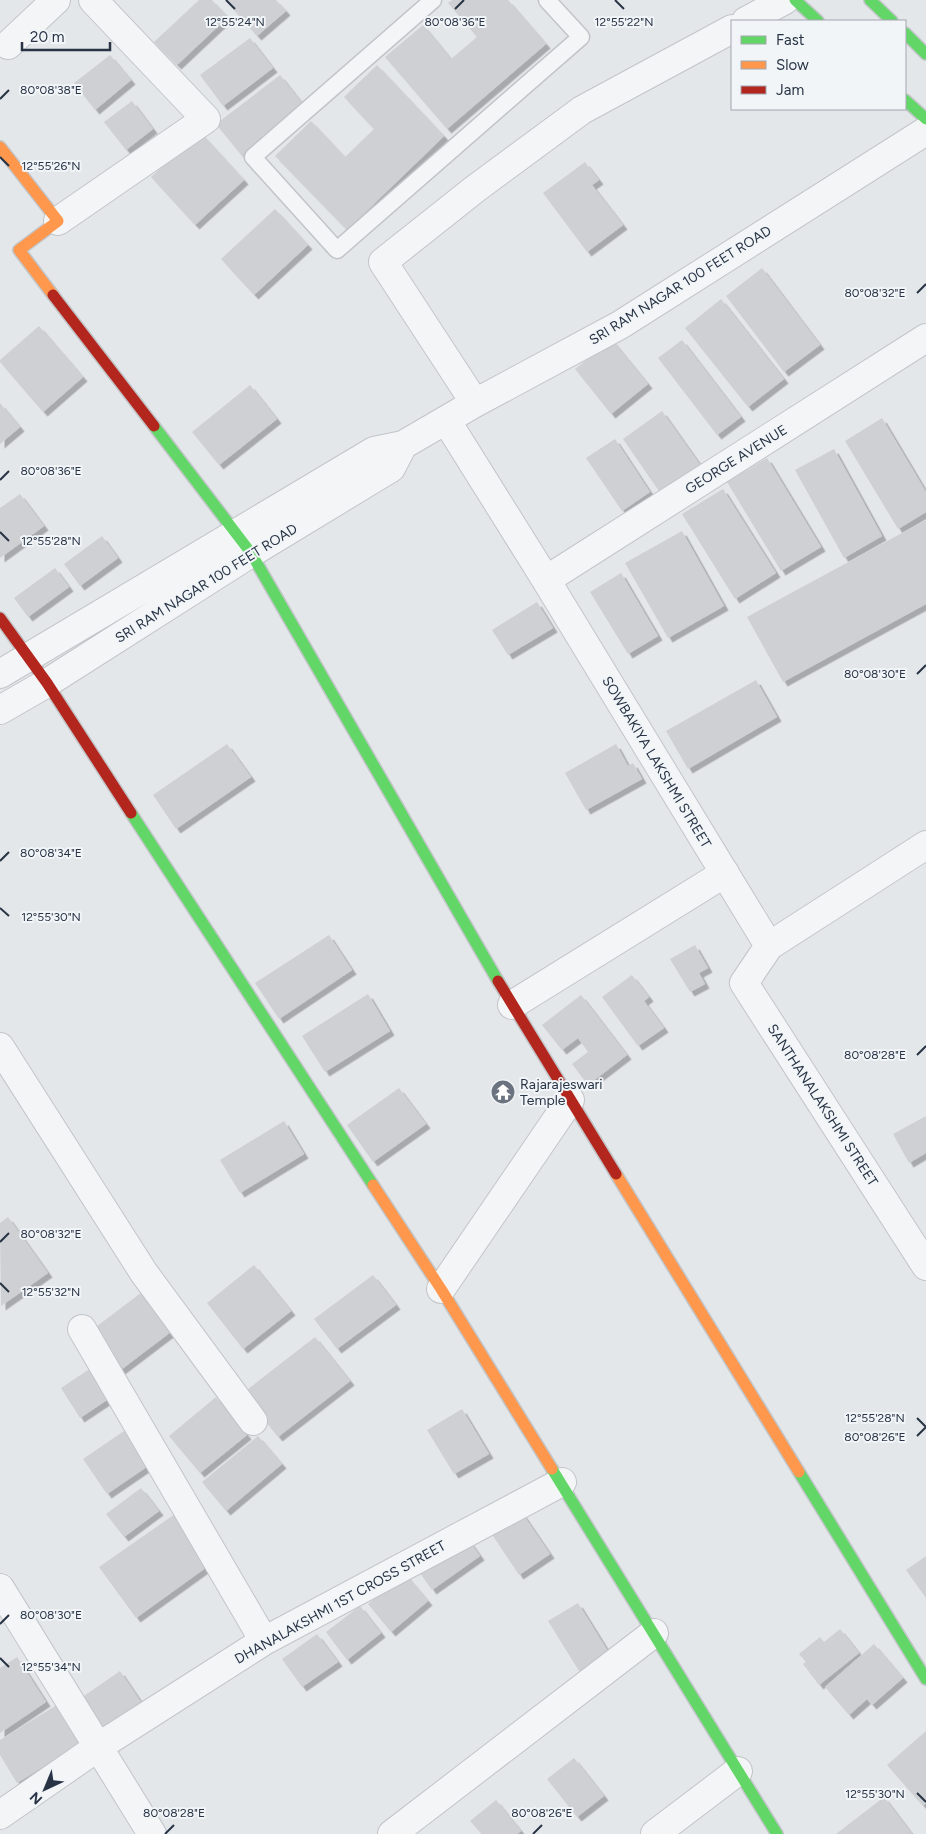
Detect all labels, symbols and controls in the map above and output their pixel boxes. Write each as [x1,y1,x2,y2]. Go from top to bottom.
text: 12°55'24"N [205,15,265,29]
text: 80°08'36"E [424,15,486,29]
text: 12°55'22"N [595,15,653,29]
scale bar [22,20,110,52]
legend [731,20,906,110]
text: 20 m [30,28,64,46]
text: Fast [776,31,805,49]
text: Slow [776,56,809,74]
text: Jam [776,81,804,99]
text: 80°08'38"E [20,83,82,97]
text: 12°55'26"N [22,159,80,173]
street label: SRI RAM NAGAR 100 FEET ROAD [586,222,775,349]
text: 80°08'32"E [844,286,906,300]
street label: GEORGE AVENUE [682,421,790,498]
text: 80°08'36"E [20,464,82,478]
street label: SRI RAM NAGAR 100 FEET ROAD [112,520,301,647]
text: 12°55'28"N [21,534,81,548]
text: 80°08'30"E [844,667,906,681]
street label: SOWBAKIYA LAKSHMI STREET [598,673,715,851]
text: 80°08'34"E [20,846,82,860]
text: 12°55'30"N [21,910,81,924]
street label: SANTHANALAKSHMI STREET [764,1021,882,1190]
text: 80°08'28"E [844,1048,906,1062]
place label: Rajarajeswari Temple [520,1076,603,1109]
temple icon: Rajarajeswari Temple [490,1079,516,1105]
text: 80°08'32"E [20,1227,82,1241]
text: 12°55'32"N [22,1285,80,1299]
text: 12°55'28"N [845,1411,905,1425]
text: 80°08'26"E [844,1430,906,1444]
street label: DHANALAKSHMI 1ST CROSS STREET [232,1537,449,1668]
text: 80°08'30"E [20,1608,82,1622]
text: 12°55'34"N [21,1660,81,1674]
north arrow [20,1764,70,1814]
text: 12°55'30"N [845,1787,905,1801]
text: N [27,1788,46,1808]
text: 80°08'28"E [143,1806,205,1820]
text: 80°08'26"E [511,1806,573,1820]

